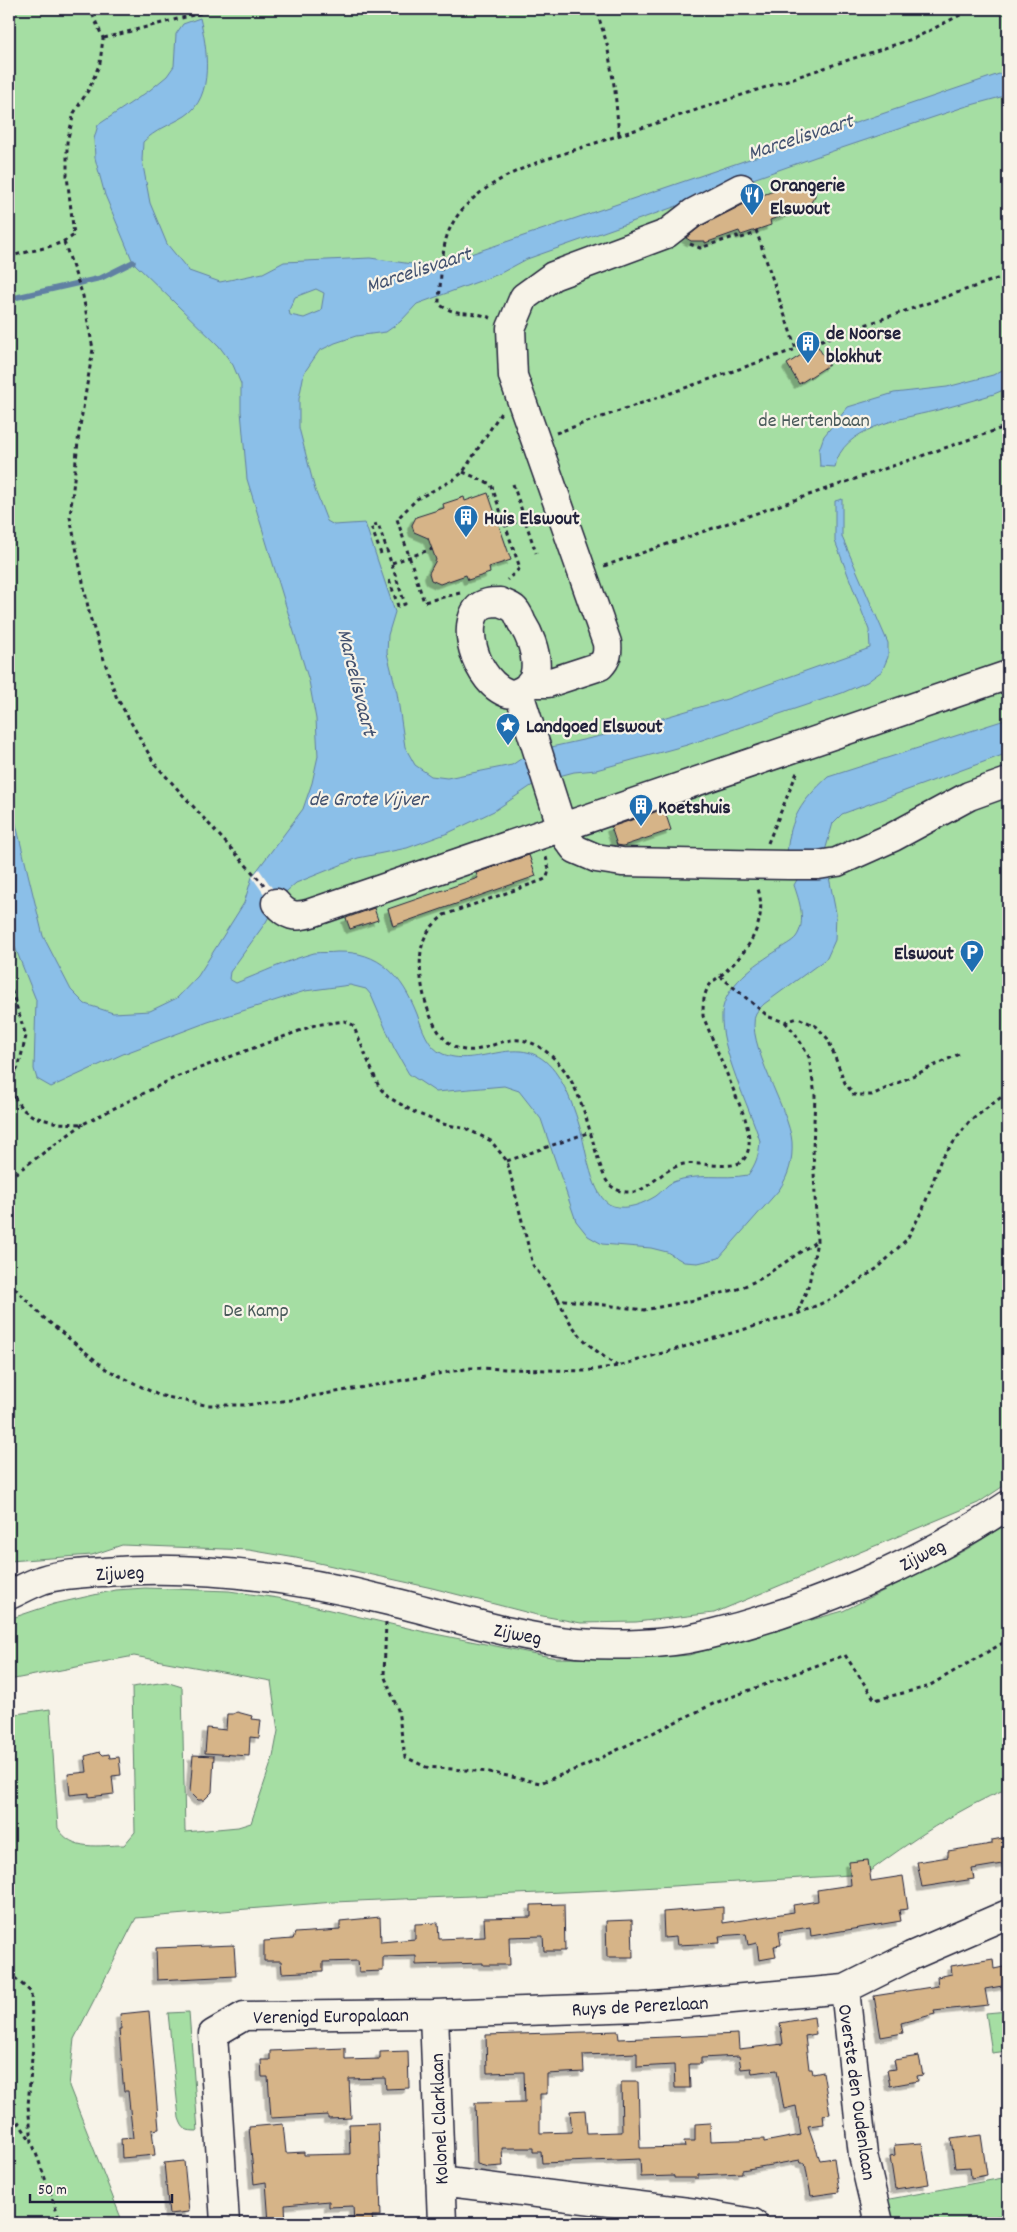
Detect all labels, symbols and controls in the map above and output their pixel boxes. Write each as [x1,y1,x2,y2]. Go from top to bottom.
water label: Marcelisvaart [744,107,860,170]
place label: Orangerie Elswout [770,173,845,224]
restaurant icon: Orangerie Elswout [739,182,765,216]
water label: Marcelisvaart [362,240,478,303]
place label: de Noorse blokhut [826,321,901,372]
building icon: de Noorse blokhut [795,330,821,364]
park label: de Hertenbaan [758,408,870,436]
building icon: Huis Elswout [453,504,479,538]
place label: Huis Elswout [484,506,580,534]
water label: Marcelisvaart [327,626,383,742]
place icon: Landgoed Elswout [495,712,521,746]
place label: Landgoed Elswout [526,714,663,742]
water label: de Grote Vijver [309,786,430,816]
building icon: Koetshuis [628,793,654,827]
place label: Koetshuis [658,795,731,823]
parking icon: Elswout [959,939,985,973]
place label: Elswout [894,941,955,969]
park label: De Kamp [223,1298,289,1326]
street label: Zijweg [896,1533,951,1580]
street label: Zijweg [95,1560,145,1590]
street label: Zijweg [491,1618,544,1654]
street label: Ruys de Perezlaan [571,1990,709,2026]
street label: Verenigd Europalaan [253,2003,409,2033]
street label: Overste den Oudenlaan [829,2003,881,2182]
street label: Kolonel Clarklaan [425,2053,457,2185]
scale bar [30,2172,172,2204]
text: 50 m [38,2180,67,2202]

